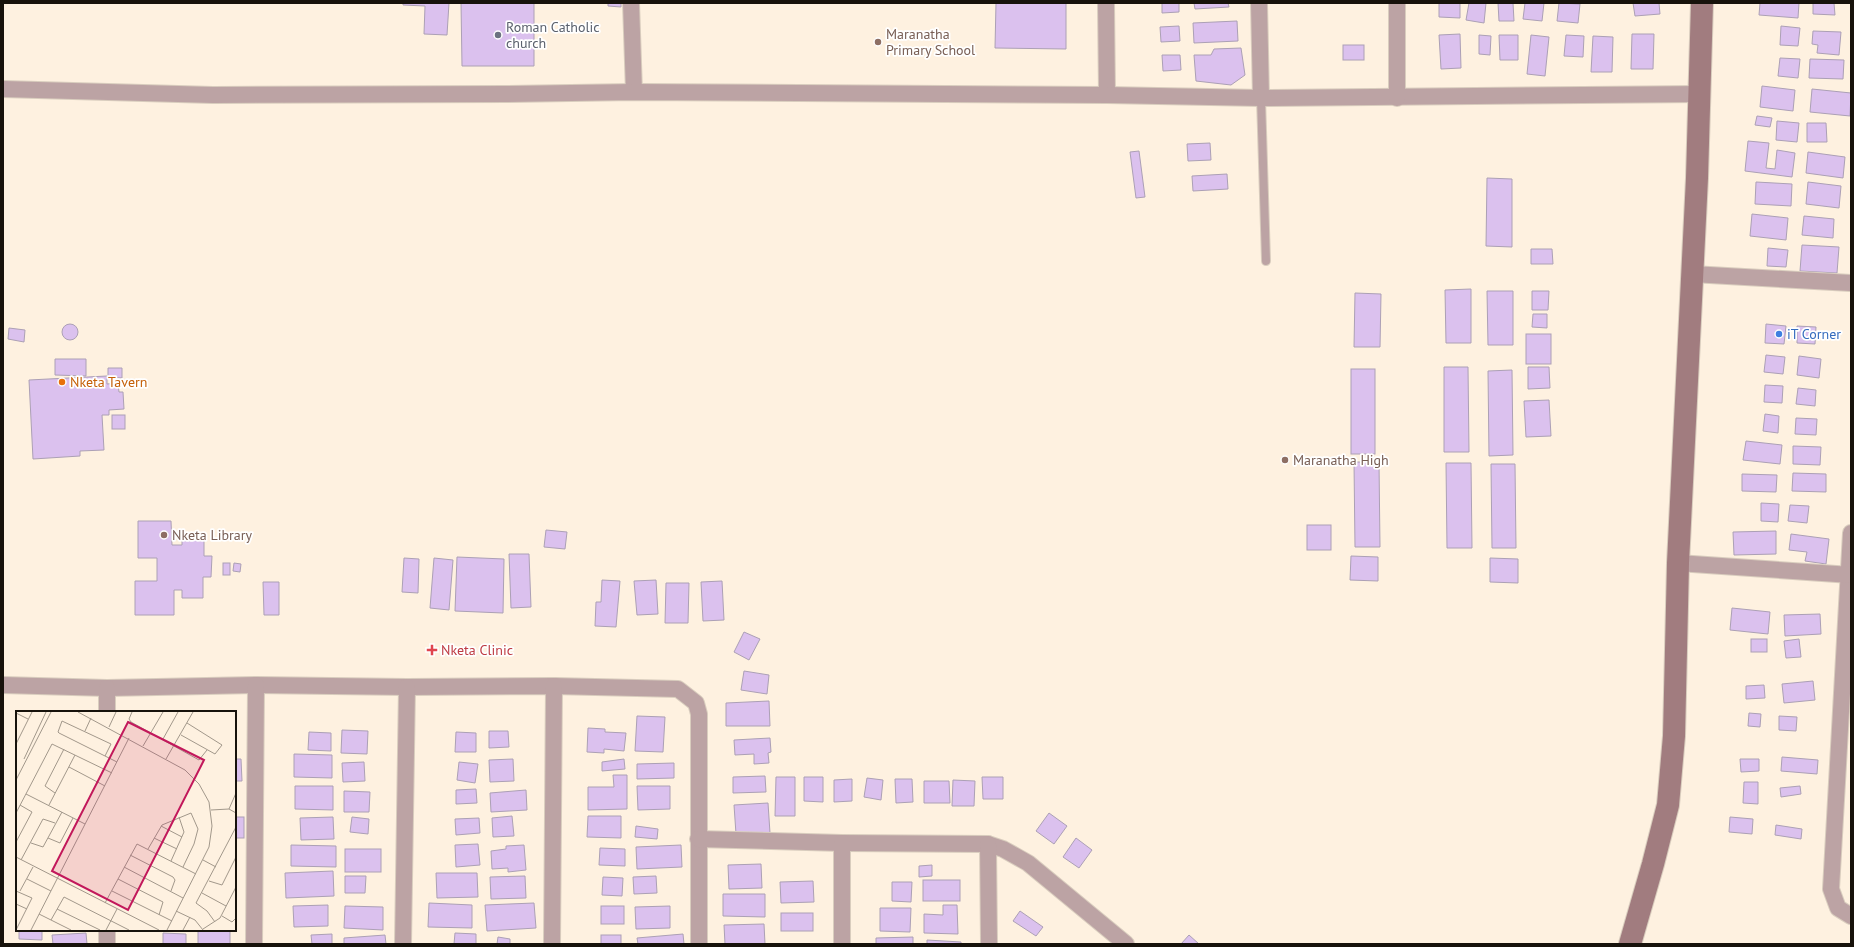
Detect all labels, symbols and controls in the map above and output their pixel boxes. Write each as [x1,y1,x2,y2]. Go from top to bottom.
place label: Roman Catholic church [506,18,600,52]
place label: Maranatha Primary School [886,25,975,59]
marker: Roman Catholic church [493,30,503,40]
marker: Maranatha Primary School [873,37,883,47]
place label: iT Corner [1787,325,1841,343]
marker: iT Corner [1774,329,1784,339]
place label: Nketa Tavern [70,373,147,391]
marker: Nketa Tavern [57,377,67,387]
place label: Maranatha High [1293,451,1389,469]
marker: Maranatha High [1280,455,1290,465]
place label: Nketa Library [172,526,253,544]
marker: Nketa Library [159,530,169,540]
place label: Nketa Clinic [441,641,513,659]
marker: Nketa Clinic [426,644,438,656]
inset map [16,711,236,931]

